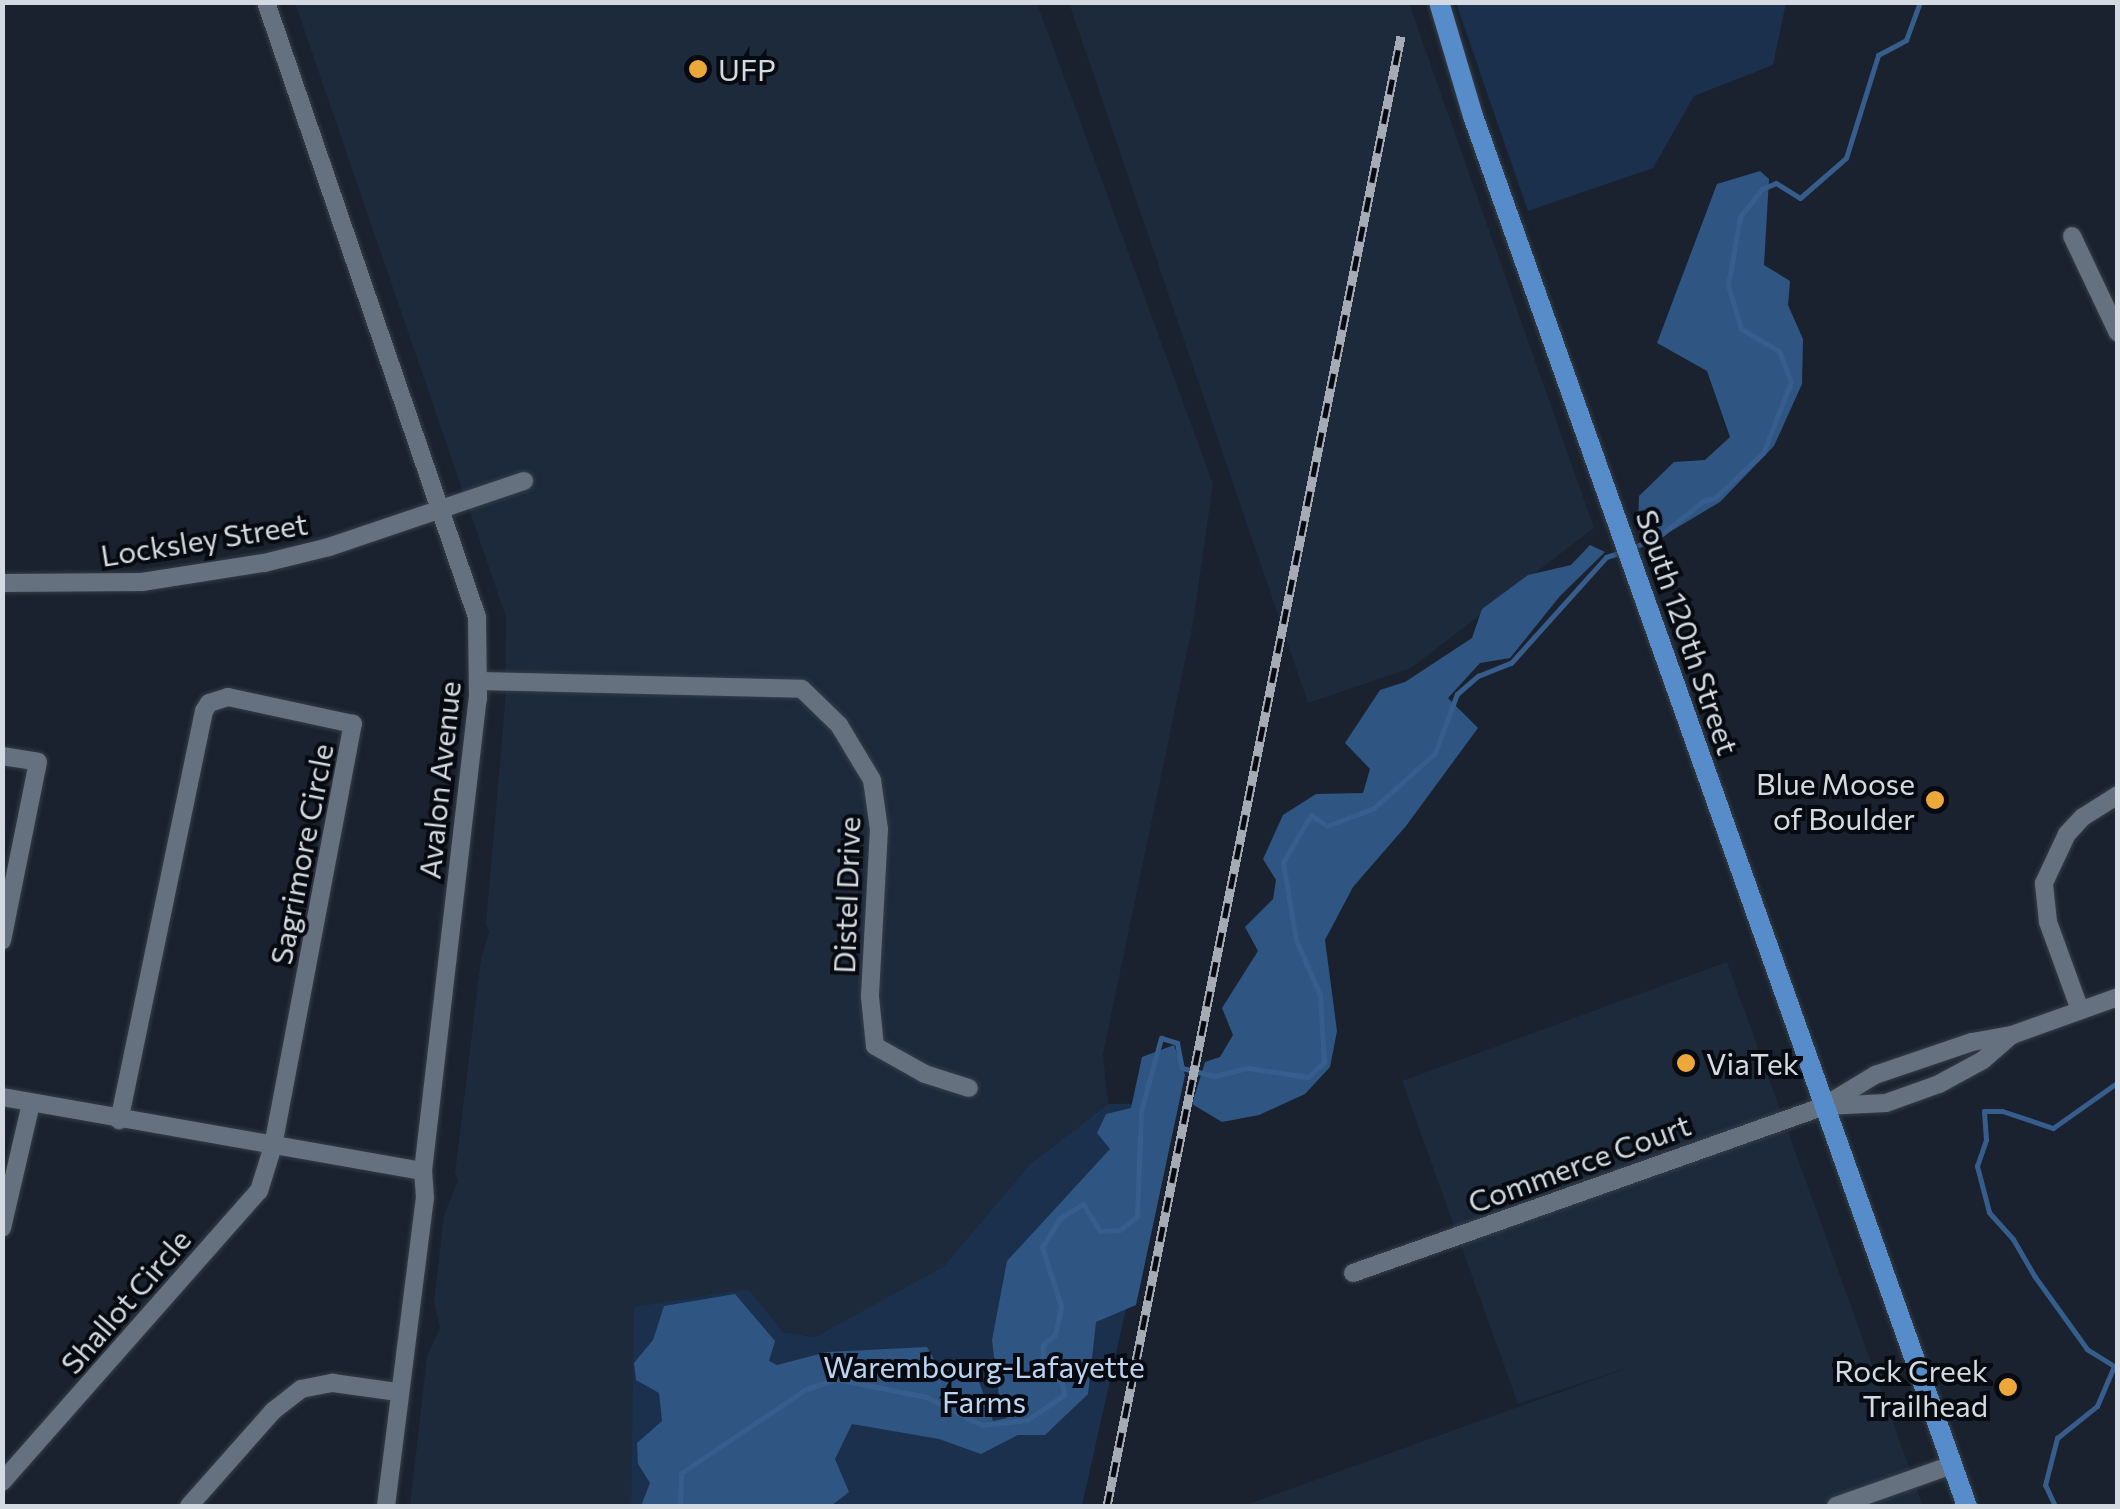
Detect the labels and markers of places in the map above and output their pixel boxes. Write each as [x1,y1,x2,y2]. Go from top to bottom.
place label: UFP [718,51,776,87]
marker: UFP [687,58,709,80]
place label: Blue Moose of Boulder [1756,765,1915,836]
marker: Blue Moose of Boulder [1924,789,1946,811]
place label: ViaTek [1706,1045,1799,1081]
marker: ViaTek [1675,1052,1697,1074]
place label: Rock Creek Trailhead [1834,1352,1988,1422]
marker: Rock Creek Trailhead [1997,1376,2019,1398]

